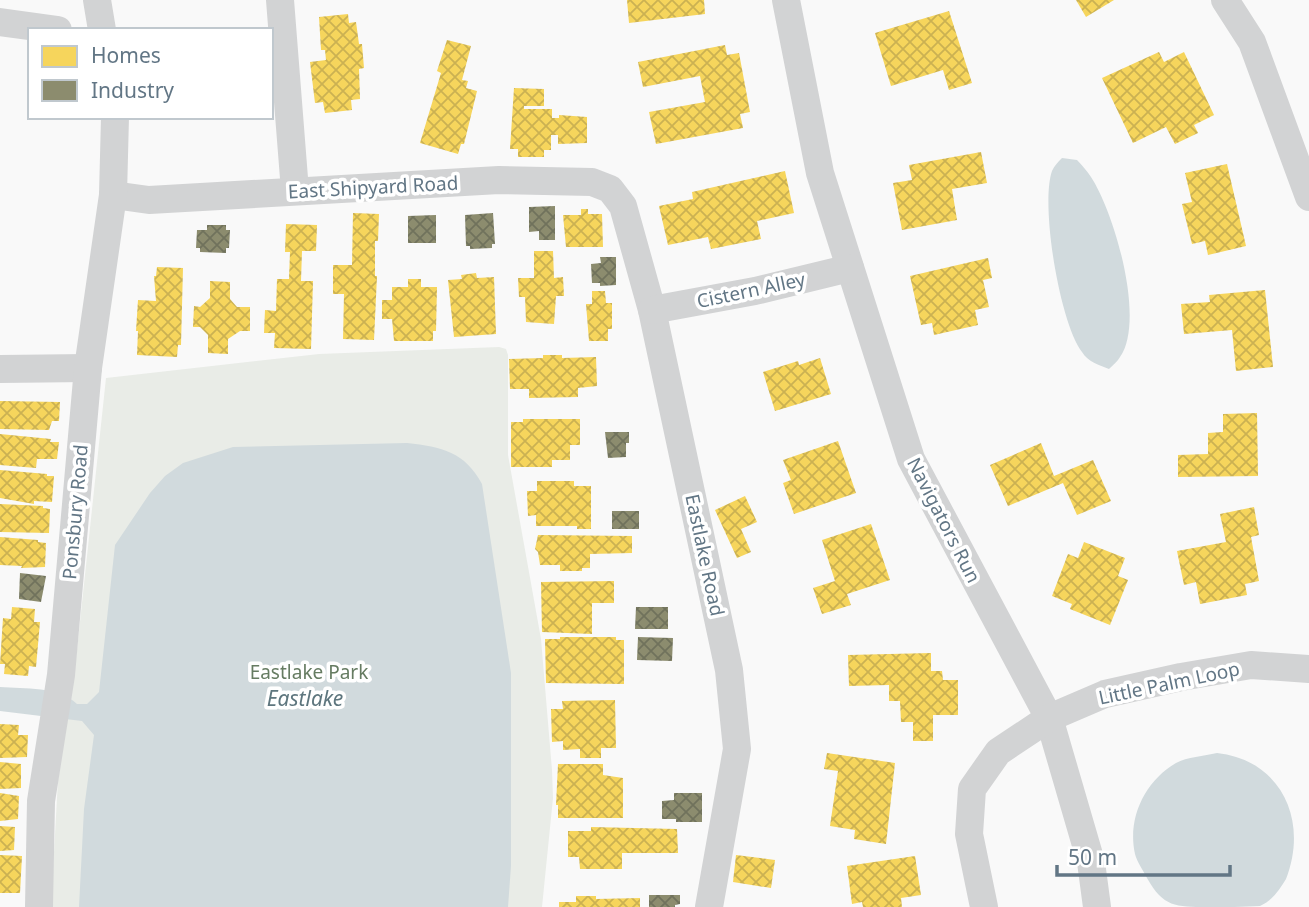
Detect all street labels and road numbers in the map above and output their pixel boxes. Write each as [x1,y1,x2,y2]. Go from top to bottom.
street label: East Shipyard Road [287,170,459,204]
street label: Cistern Alley [694,266,808,314]
street label: Ponsbury Road [56,443,94,581]
street label: Navigators Run [901,453,987,587]
street label: Eastlake Road [679,492,731,618]
street label: Little Palm Loop [1096,655,1242,711]

